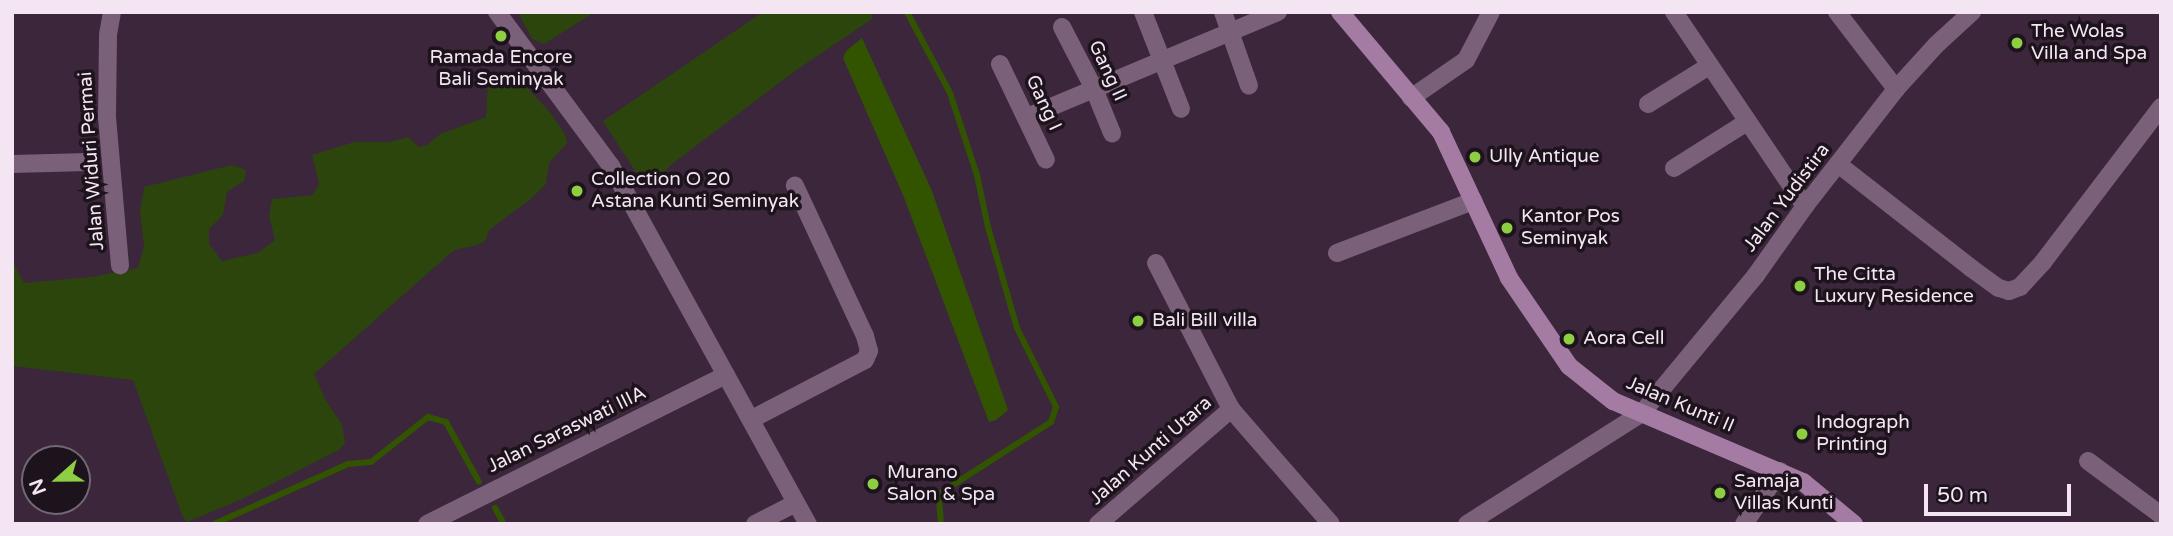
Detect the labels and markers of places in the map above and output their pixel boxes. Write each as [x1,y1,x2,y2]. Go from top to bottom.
place label: The Wolas Villa and Spa [2031,21,2147,65]
marker: Ramada Encore Bali Seminyak [493,28,509,44]
marker: The Wolas Villa and Spa [2009,35,2025,51]
place label: Ramada Encore Bali Seminyak [430,47,572,91]
place label: Ully Antique [1489,146,1599,168]
marker: Ully Antique [1467,149,1483,165]
place label: Collection O 20 Astana Kunti Seminyak [591,169,799,213]
marker: Collection O 20 Astana Kunti Seminyak [569,183,585,199]
place label: Kantor Pos Seminyak [1521,206,1620,250]
marker: Kantor Pos Seminyak [1499,220,1515,236]
place label: The Citta Luxury Residence [1814,264,1974,308]
marker: The Citta Luxury Residence [1792,278,1808,294]
place label: Bali Bill villa [1152,310,1257,332]
marker: Bali Bill villa [1130,313,1146,329]
place label: Aora Cell [1583,328,1665,350]
marker: Aora Cell [1561,331,1577,347]
place label: Indograph Printing [1816,412,1910,456]
marker: Indograph Printing [1794,426,1810,442]
place label: Murano Salon & Spa [887,462,995,506]
place label: Samaja Villas Kunti [1734,471,1834,515]
marker: Murano Salon & Spa [865,476,881,492]
marker: Samaja Villas Kunti [1712,485,1728,501]

